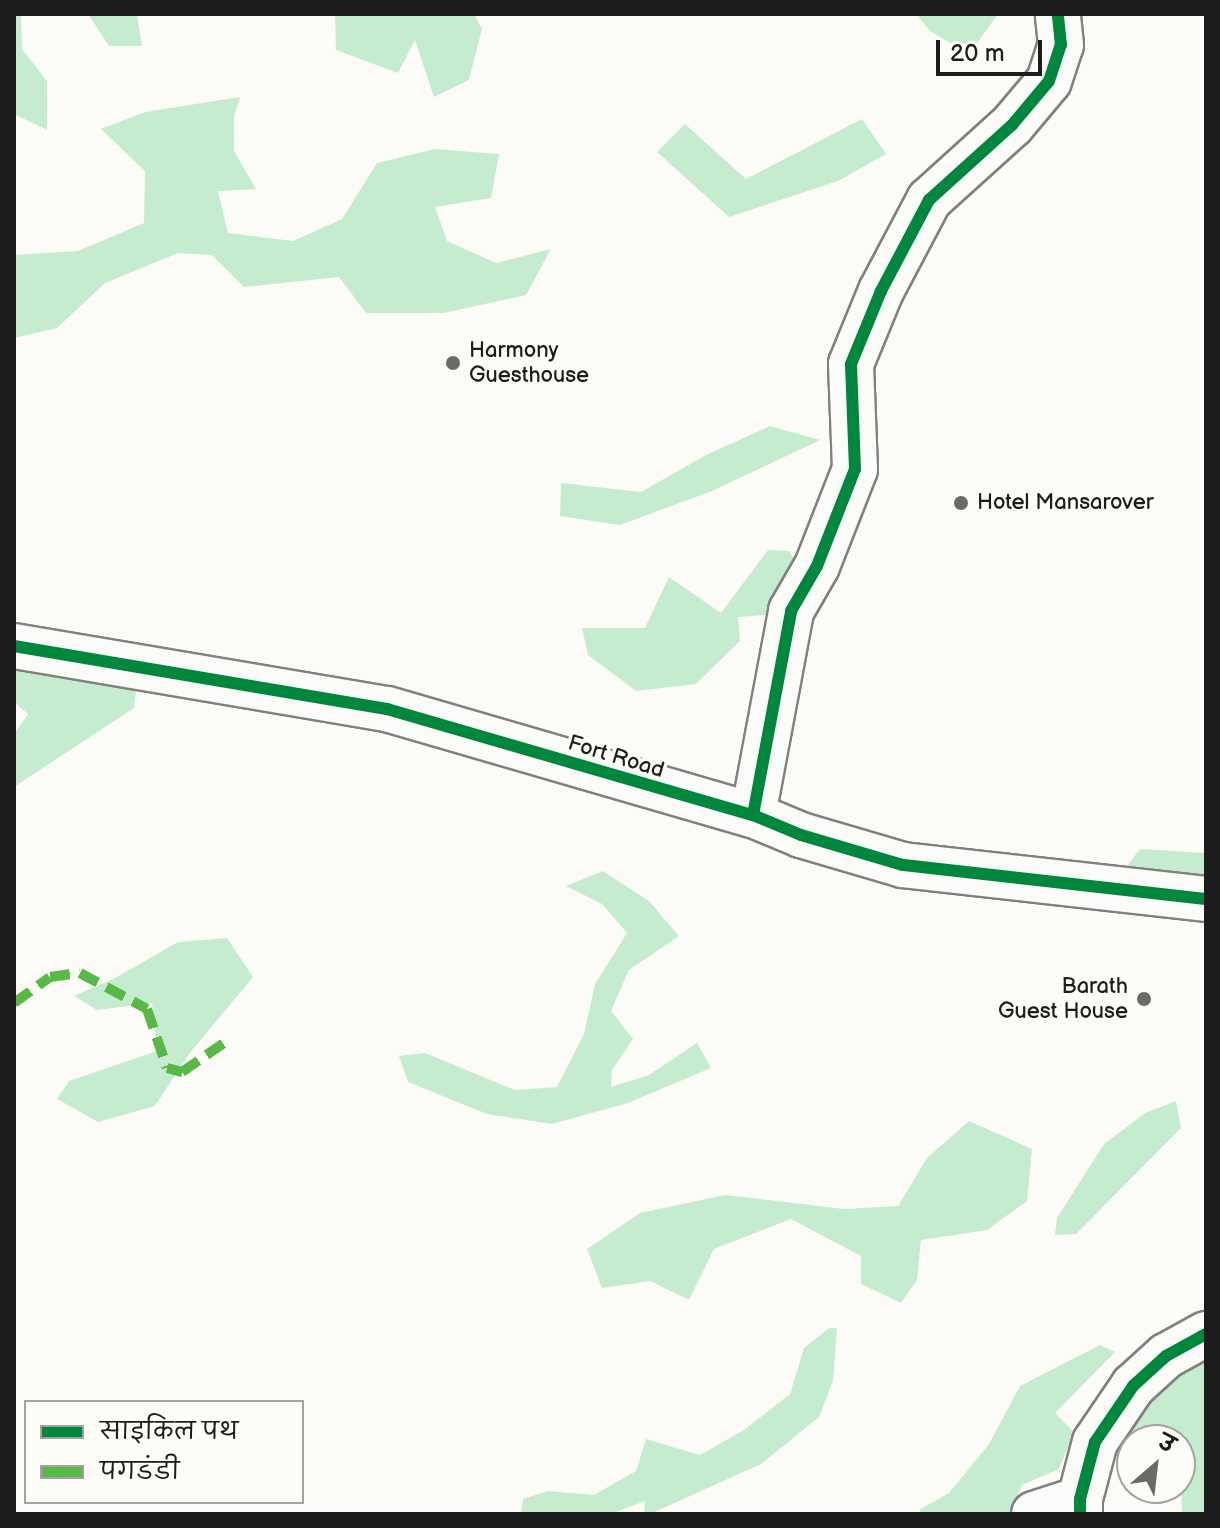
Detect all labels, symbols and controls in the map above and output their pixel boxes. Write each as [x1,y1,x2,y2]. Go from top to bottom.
scale bar [940,24,1046,74]
text: 20 m [950,39,1005,68]
place label: Harmony Guesthouse [469,337,589,388]
marker: Harmony Guesthouse [444,354,462,372]
place label: Hotel Mansarover [977,490,1154,516]
marker: Hotel Mansarover [952,494,970,512]
street label: Fort Road [565,730,667,784]
place label: Barath Guest House [998,973,1128,1024]
marker: Barath Guest House [1135,990,1153,1008]
legend [24,1400,304,1504]
text: साइकिल पथ [100,1417,238,1446]
north arrow [1116,1424,1196,1504]
text: उ [1154,1429,1179,1459]
text: पगडंडी [100,1457,179,1486]

